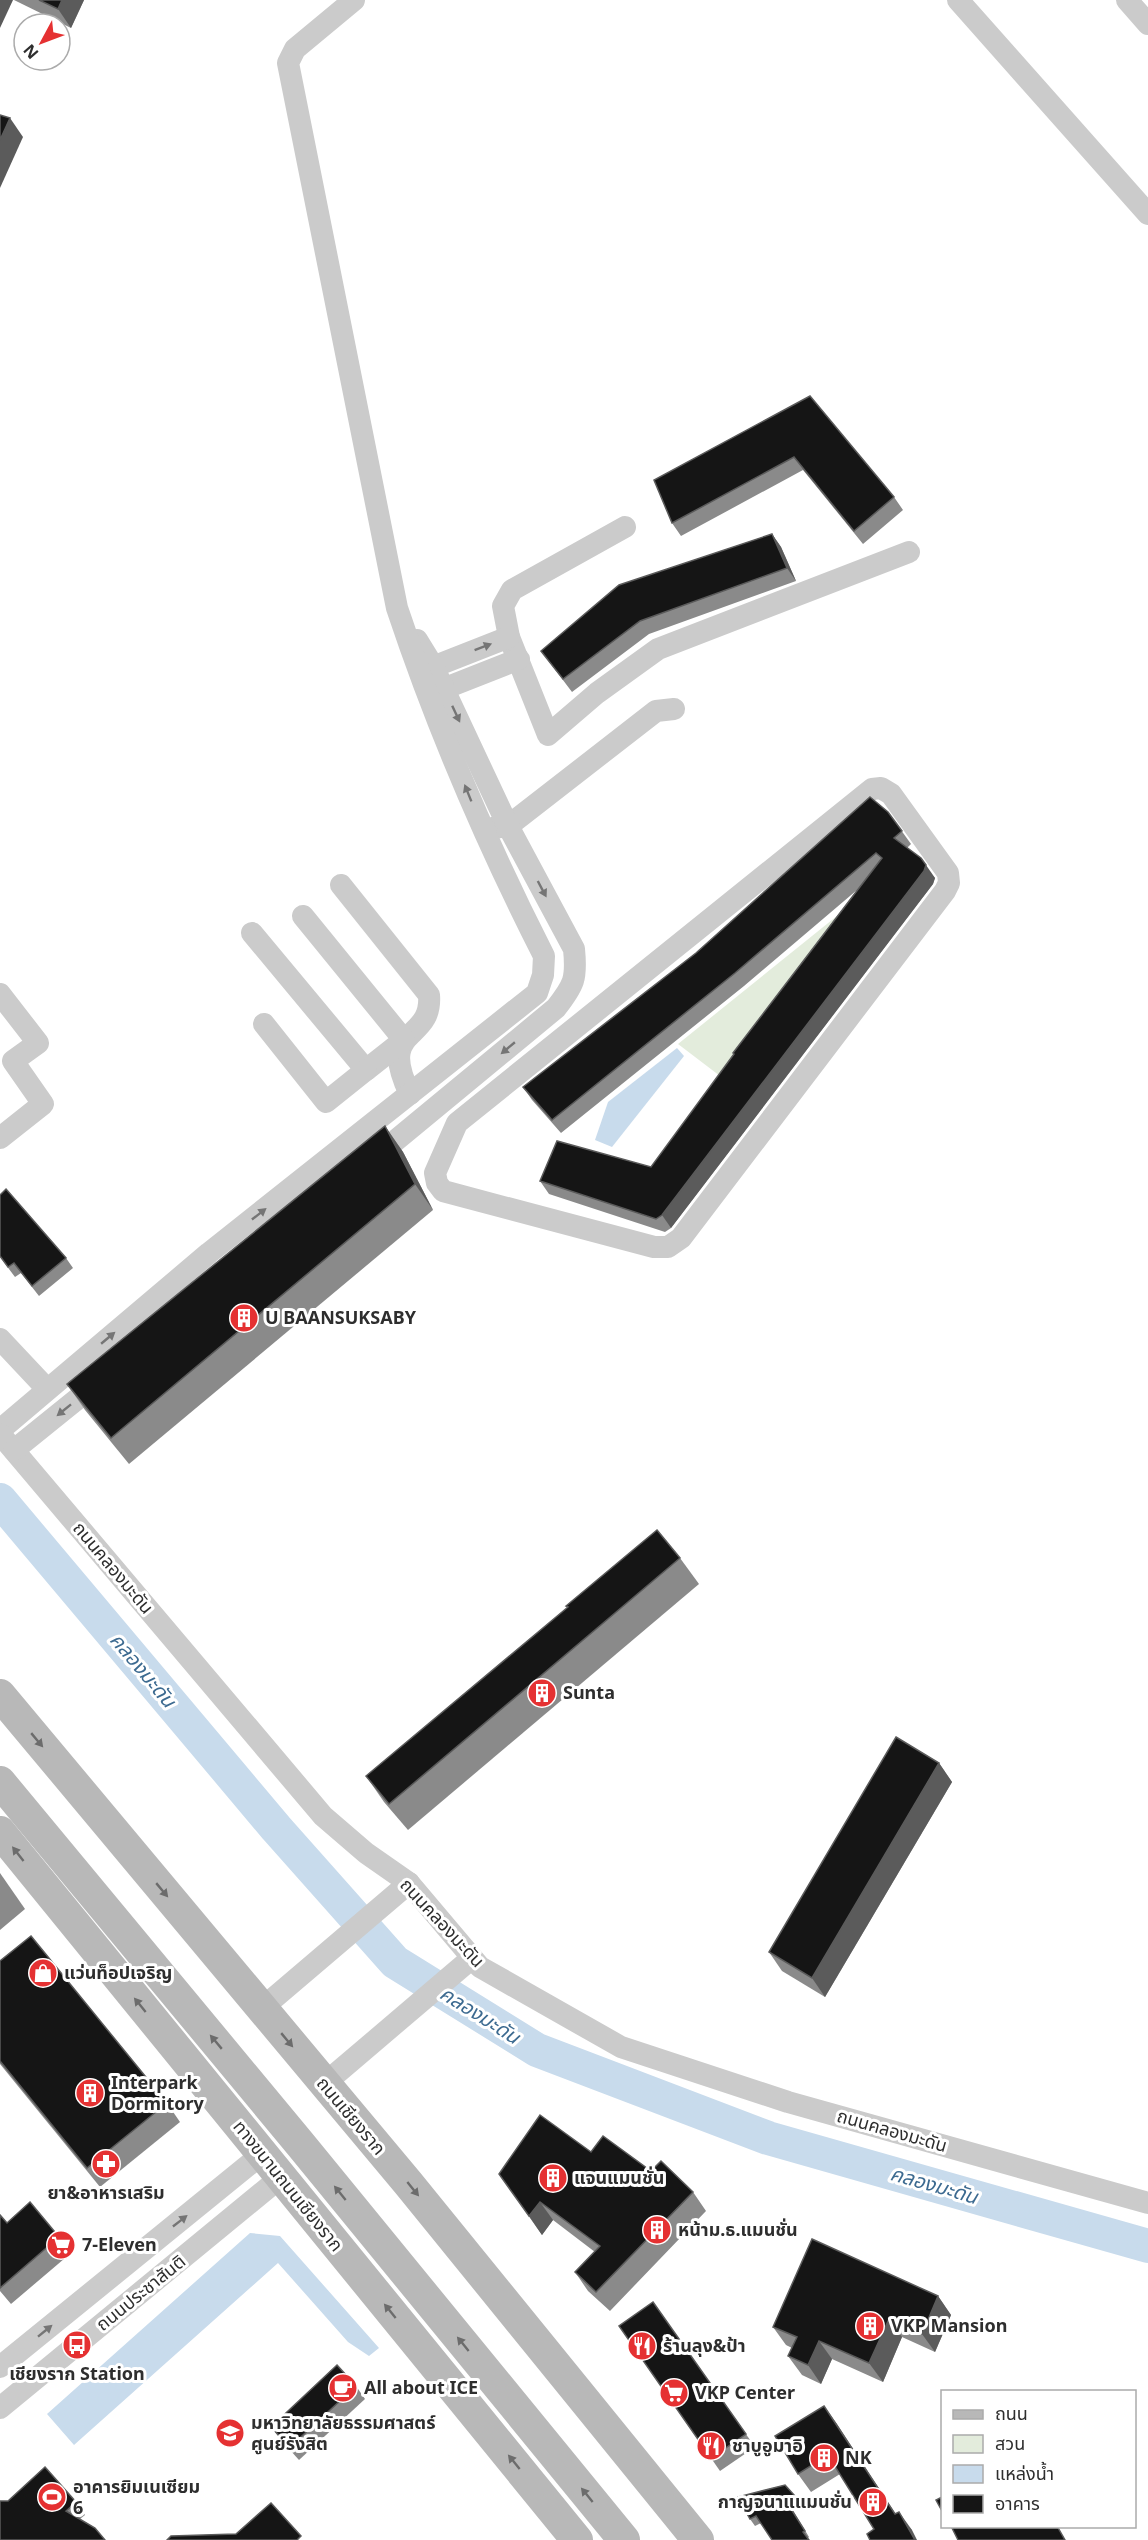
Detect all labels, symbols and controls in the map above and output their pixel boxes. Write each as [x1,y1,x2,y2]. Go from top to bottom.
north arrow [12,12,72,72]
text: N [18,40,43,64]
one-way arrow [474,641,492,651]
one-way arrow [451,706,460,723]
one-way arrow [463,784,473,802]
one-way arrow [537,881,547,898]
one-way arrow [500,1041,516,1054]
one-way arrow [251,1207,267,1220]
building icon: U BAANSUKSABY [228,1302,260,1334]
place label: U BAANSUKSABY [265,1305,417,1329]
one-way arrow [100,1332,115,1345]
one-way arrow [56,1403,72,1416]
street label: ถนนคลองมะดัน [68,1516,159,1619]
water label: คลองมะดัน [104,1627,184,1714]
building icon: Sunta [526,1677,558,1709]
place label: Sunta [563,1680,615,1704]
one-way arrow [31,1732,44,1748]
one-way arrow [11,1846,24,1862]
street label: ถนนคลองมะดัน [395,1873,490,1972]
one-way arrow [155,1882,168,1897]
shop icon: แว่นท็อปเจริญ [27,1957,59,1989]
place label: แว่นท็อปเจริญ [64,1960,172,1984]
water label: คลองมะดัน [435,1979,527,2051]
one-way arrow [134,1997,147,2013]
one-way arrow [280,2032,293,2048]
one-way arrow [210,2035,223,2050]
place label: Interpark Dormitory [111,2070,205,2115]
street label: ถนนเชียงราก [312,2071,392,2160]
building icon: Interpark Dormitory [74,2077,106,2109]
street label: ถนนคลองมะดัน [834,2103,950,2157]
street label: ทางขนานถนนเชียงราก [228,2115,349,2256]
pharmacy icon: ยา&อาหารเสริม [90,2148,122,2180]
water label: คลองมะดัน [887,2159,983,2210]
building icon: แจนแมนชั่น [537,2162,569,2194]
place label: แจนแมนชั่น [574,2165,664,2189]
place label: ยา&อาหารเสริม [47,2180,165,2204]
one-way arrow [406,2181,419,2197]
one-way arrow [334,2185,347,2200]
one-way arrow [172,2214,188,2227]
building icon: หน้าม.ธ.แมนชั่น [641,2214,673,2246]
place label: หน้าม.ธ.แมนชั่น [678,2217,798,2241]
supermarket icon: 7-Eleven [45,2229,77,2261]
place label: 7-Eleven [82,2232,157,2256]
street label: ถนนประชาสันติ [91,2249,190,2336]
one-way arrow [384,2303,397,2319]
building icon: VKP Mansion [854,2310,886,2342]
place label: VKP Mansion [891,2313,1007,2337]
one-way arrow [38,2325,53,2337]
bus stop icon: เชียงราก Station [61,2329,93,2361]
restaurant icon: ร้านลุง&ป้า [626,2330,658,2362]
place label: ร้านลุง&ป้า [663,2333,746,2357]
one-way arrow [458,2336,470,2351]
place label: เชียงราก Station [9,2361,145,2385]
cafe icon: All about ICE [327,2372,359,2404]
place label: All about ICE [364,2375,478,2399]
supermarket icon: VKP Center [658,2377,690,2409]
place label: VKP Center [695,2380,795,2404]
legend [941,2390,1136,2528]
text: ถนน [995,2401,1028,2425]
place label: มหาวิทยาลัยธรรมศาสตร์ ศูนย์รังสิต [251,2410,436,2455]
school or university icon: มหาวิทยาลัยธรรมศาสตร์ ศูนย์รังสิต [214,2417,246,2449]
restaurant icon: ชาบูอูมาอิ [695,2430,727,2462]
text: สวน [995,2431,1025,2455]
place label: ชาบูอูมาอิ [732,2433,803,2457]
building icon: NK [808,2442,840,2474]
place label: NK [845,2445,872,2469]
one-way arrow [507,2454,520,2470]
text: แหล่งน้ำ [995,2461,1054,2485]
place label: อาคารยิมเนเซียม 6 [73,2474,200,2519]
sports icon: อาคารยิมเนเซียม 6 [36,2481,68,2513]
building icon: กาญจนาแแมนชั่น [857,2486,889,2518]
one-way arrow [580,2487,593,2503]
place label: กาญจนาแแมนชั่น [718,2489,852,2513]
text: อาคาร [995,2491,1040,2515]

